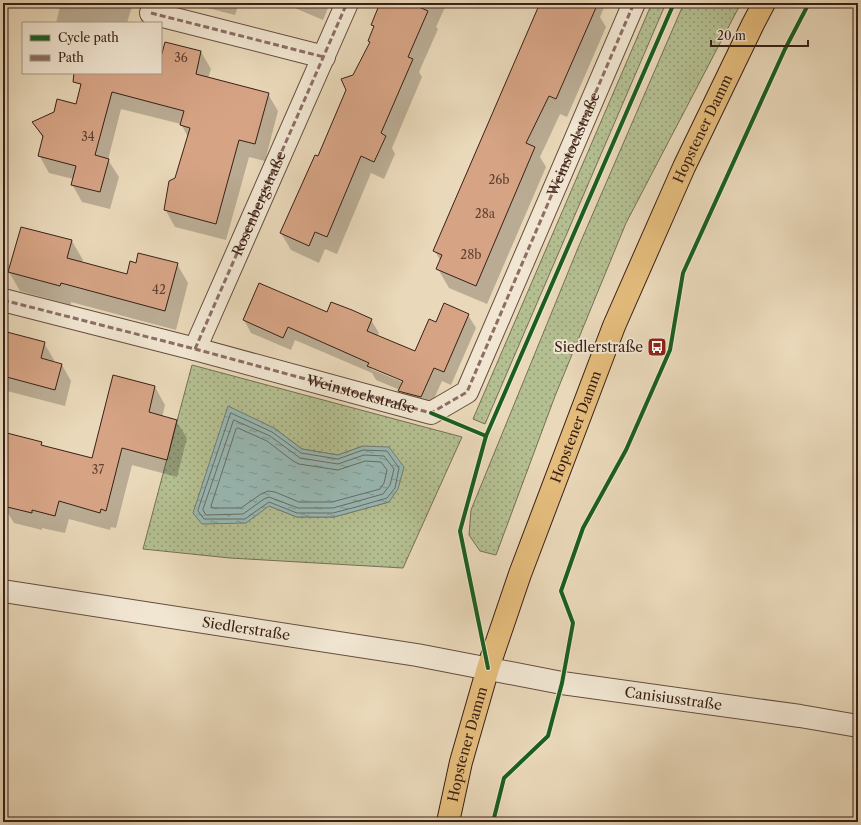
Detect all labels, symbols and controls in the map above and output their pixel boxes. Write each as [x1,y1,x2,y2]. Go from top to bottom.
legend [22,22,162,74]
scale bar [711,22,808,48]
text: 20 m [717,28,746,43]
text: Cycle path [58,30,119,45]
text: Path [58,50,84,65]
house number: 36 [174,50,188,65]
street label: Hopstener Damm [669,71,736,186]
street label: Weinstockstraße [543,89,604,200]
house number: 34 [81,129,95,144]
street label: Rosenbergstraße [228,148,290,259]
house number: 26b [488,172,510,187]
house number: 28a [475,206,496,221]
house number: 28b [460,247,482,262]
house number: 42 [152,282,166,297]
bus stop icon: Siedlerstraße [646,336,668,358]
place label: Siedlerstraße [554,338,643,356]
street label: Hopstener Damm [546,368,605,485]
street label: Weinstockstraße [304,370,417,417]
house number: 37 [92,462,104,477]
street label: Siedlerstraße [201,613,291,644]
street label: Canisiusstraße [624,683,723,714]
street label: Hopstener Damm [444,685,491,804]

